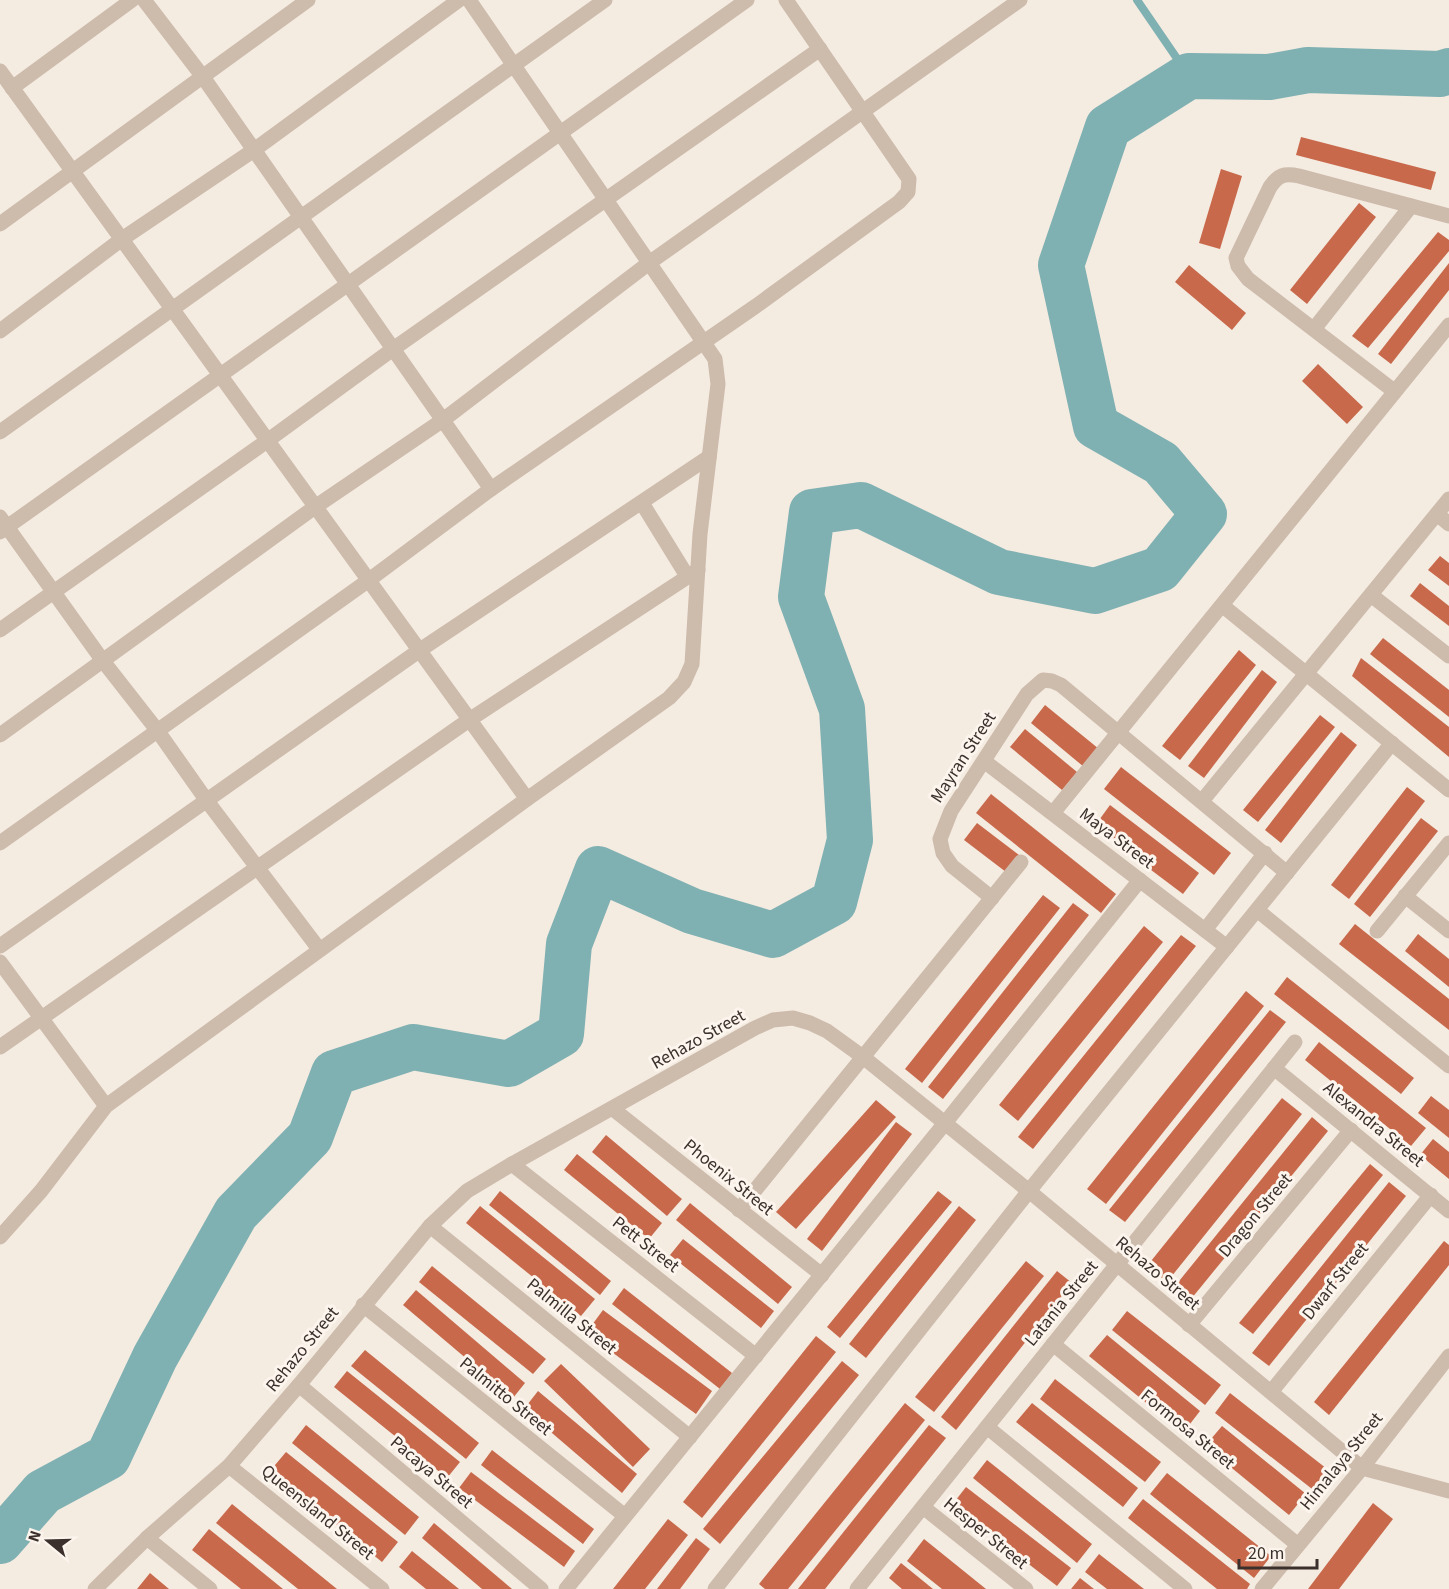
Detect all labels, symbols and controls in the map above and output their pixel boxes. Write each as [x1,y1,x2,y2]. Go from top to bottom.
street label: Mayran Street [925,707,1002,808]
street label: Maya Street [1074,802,1159,875]
street label: Rehazo Street [647,1003,750,1076]
street label: Alexandra Street [1318,1076,1430,1173]
street label: Phoenix Street [678,1133,779,1222]
street label: Dragon Street [1213,1168,1298,1263]
street label: Pett Street [607,1210,685,1279]
street label: Rehazo Street [1110,1230,1205,1316]
street label: Dwarf Street [1296,1237,1374,1325]
street label: Latania Street [1019,1255,1104,1352]
street label: Palmilla Street [521,1272,622,1361]
street label: Rehazo Street [260,1301,345,1398]
street label: Palmitto Street [454,1351,557,1441]
street label: Formosa Street [1135,1384,1240,1475]
street label: Himalaya Street [1294,1407,1389,1516]
street label: Pacaya Street [385,1430,479,1515]
street label: Queensland Street [256,1459,380,1566]
street label: Hesper Street [938,1492,1033,1575]
north arrow [18,1511,78,1571]
text: N [23,1528,47,1545]
scale bar [1239,1532,1317,1570]
text: 20 m [1248,1541,1284,1566]

